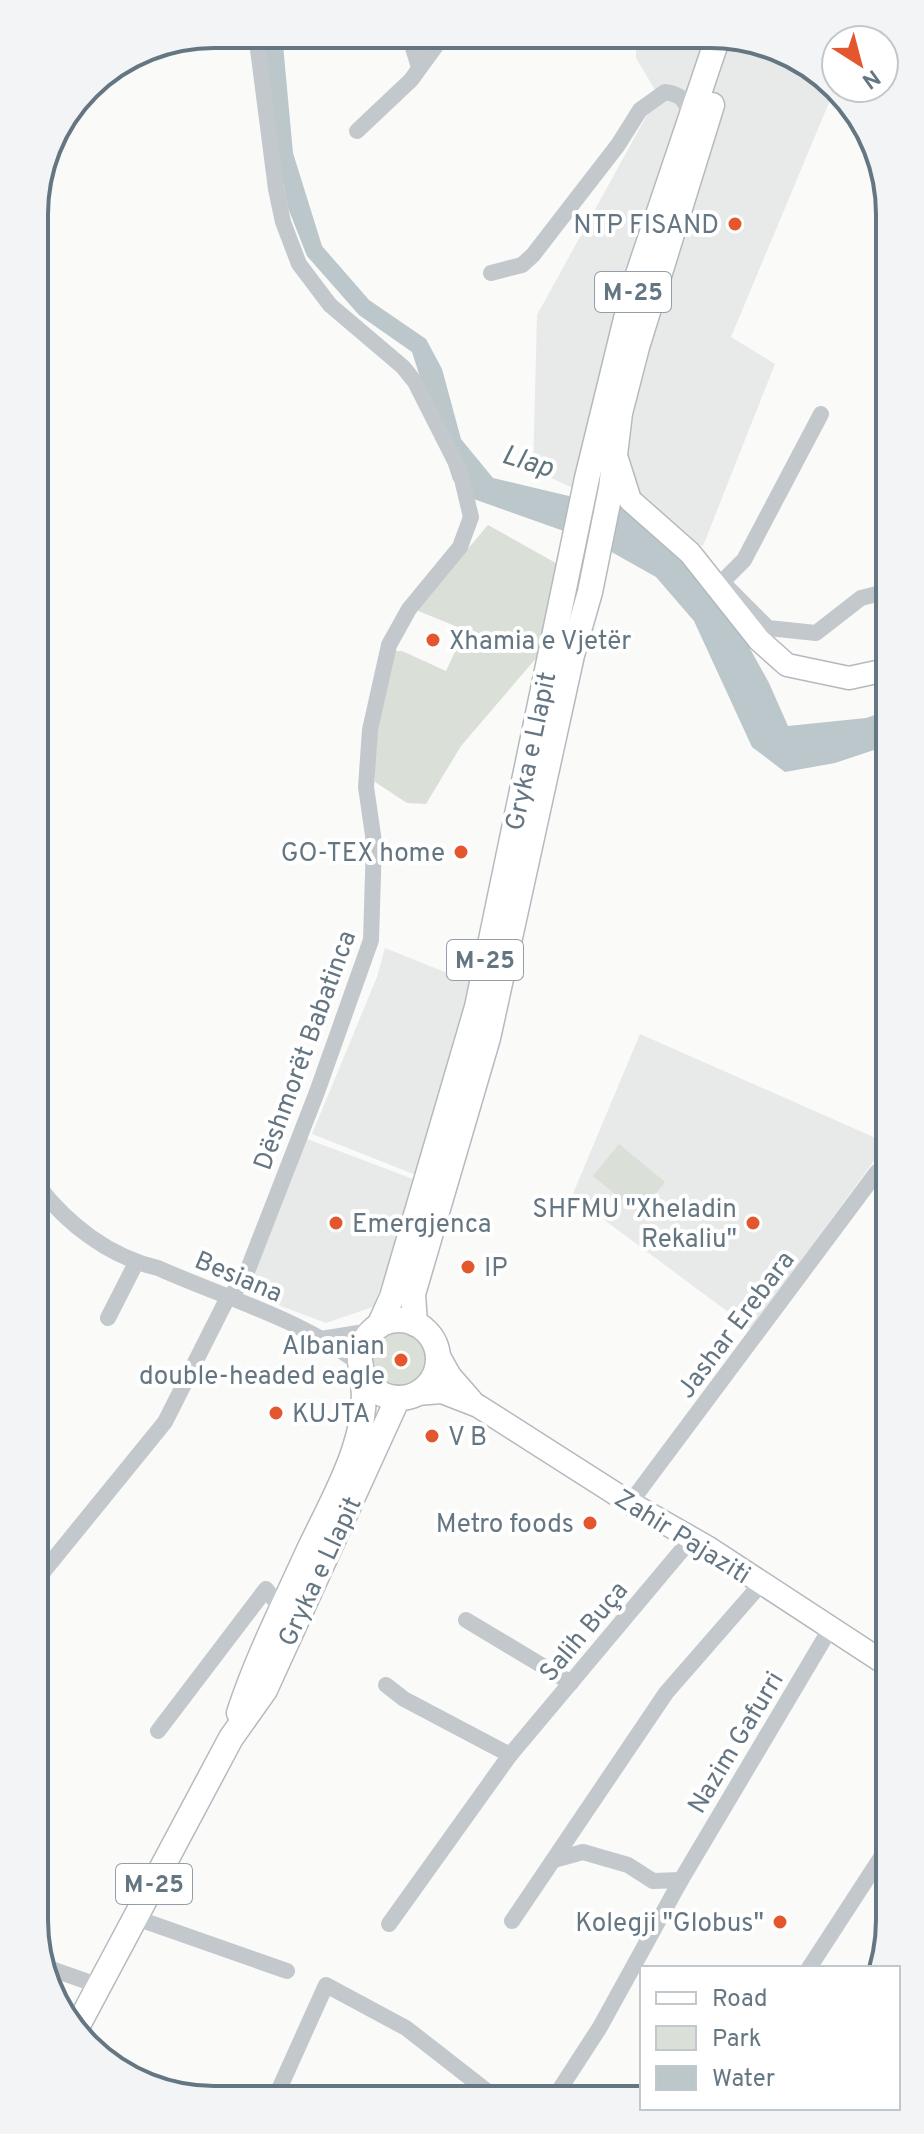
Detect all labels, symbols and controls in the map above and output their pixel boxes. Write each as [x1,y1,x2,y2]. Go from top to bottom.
north arrow [820,24,900,104]
text: N [856,63,885,94]
place label: NTP FISAND [573,210,719,243]
marker: NTP FISAND [726,215,744,233]
road number: M-25 [595,272,671,312]
water label: Llap [497,438,558,488]
place label: Xhamia e Vjetër [449,626,631,659]
marker: Xhamia e Vjetër [424,631,442,649]
street label: Gryka e Llapit [500,669,565,834]
place label: GO-TEX home [281,838,445,871]
marker: GO-TEX home [452,843,470,861]
street label: Dëshmorët Babatinca [248,927,365,1175]
road number: M-25 [447,940,523,980]
place label: SHFMU "Xheladin Rekaliu" [532,1194,737,1257]
place label: Emergjenca [352,1209,491,1242]
marker: Emergjenca [327,1214,345,1232]
marker: SHFMU "Xheladin Rekaliu" [744,1214,762,1232]
street label: Besiana [189,1245,287,1312]
street label: Jashar Erebara [671,1245,803,1406]
place label: IP [484,1253,508,1286]
marker: IP [459,1258,477,1276]
place label: Albanian double-headed eagle [139,1331,385,1394]
marker: Albanian double-headed eagle [392,1351,410,1369]
place label: KUJTA [292,1399,370,1432]
marker: KUJTA [267,1404,285,1422]
place label: V B [448,1422,487,1455]
marker: V B [423,1427,441,1445]
street label: Zahir Pajaziti [608,1483,756,1593]
street label: Gryka e Llapit [272,1492,370,1652]
place label: Metro foods [436,1509,574,1542]
marker: Metro foods [581,1514,599,1532]
street label: Salih Buça [533,1575,637,1690]
street label: Nazim Gafurri [682,1666,793,1820]
road number: M-25 [116,1864,192,1904]
place label: Kolegji "Globus" [575,1908,764,1941]
marker: Kolegji "Globus" [771,1913,789,1931]
legend [640,1966,900,2110]
text: Road [712,1985,768,2015]
text: Park [712,2025,762,2055]
text: Water [712,2065,775,2095]

